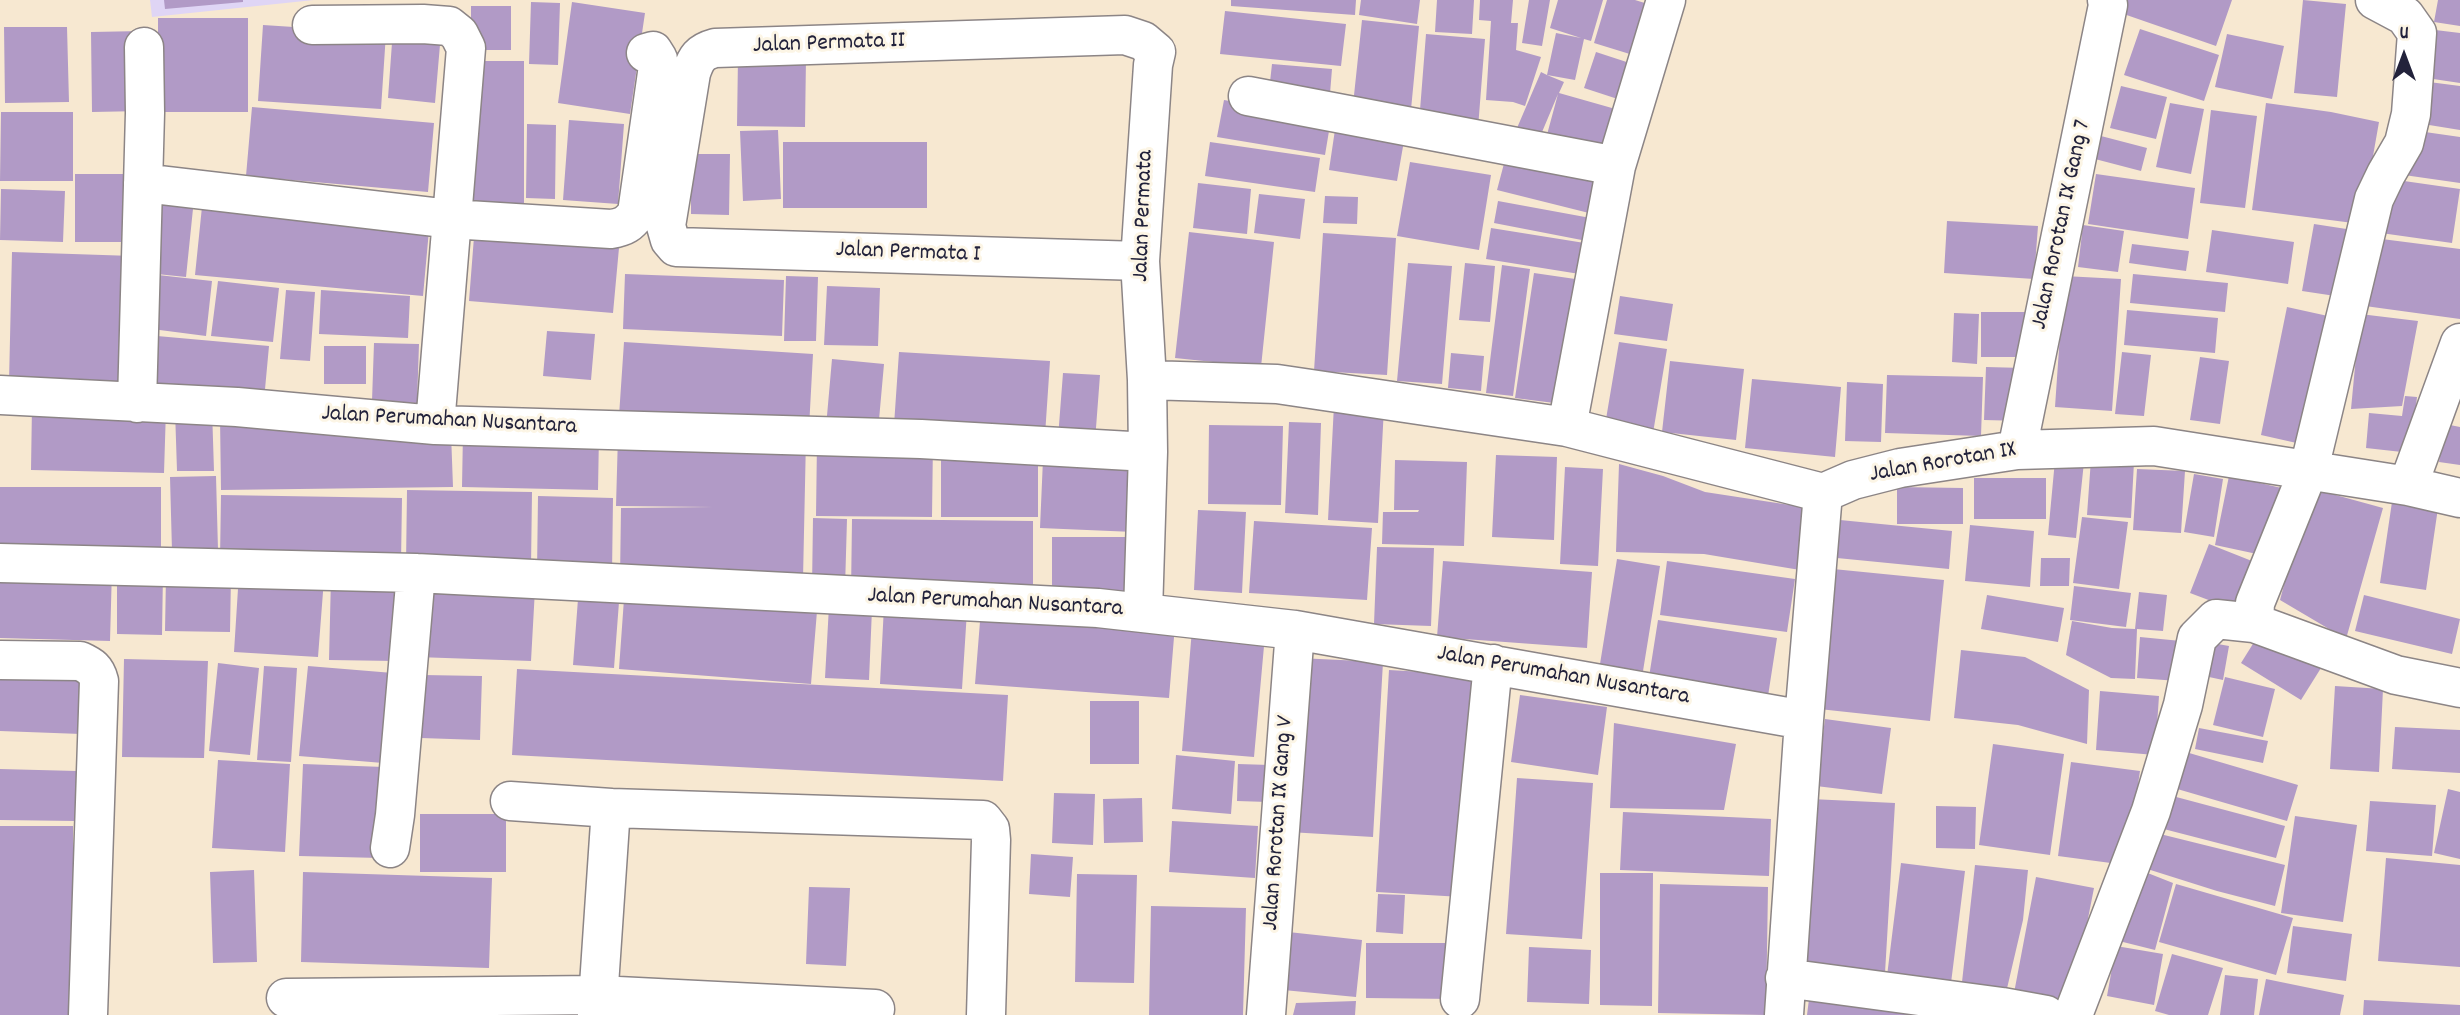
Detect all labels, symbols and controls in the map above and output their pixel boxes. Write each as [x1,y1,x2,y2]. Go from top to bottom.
north arrow [2369,21,2439,91]
text: U [2399,21,2409,48]
street label: Jalan Permata II [752,28,906,62]
street label: Jalan Rorotan IX Gang 7 [2027,118,2099,332]
street label: Jalan Permata [1128,150,1162,282]
street label: Jalan Permata I [835,237,981,271]
street label: Jalan Perumahan Nusantara [321,401,577,443]
street label: Jalan Rorotan IX [1868,437,2018,491]
street label: Jalan Perumahan Nusantara [867,583,1123,625]
street label: Jalan Perumahan Nusantara [1435,641,1691,713]
street label: Jalan Rorotan IX Gang V [1258,714,1302,932]

